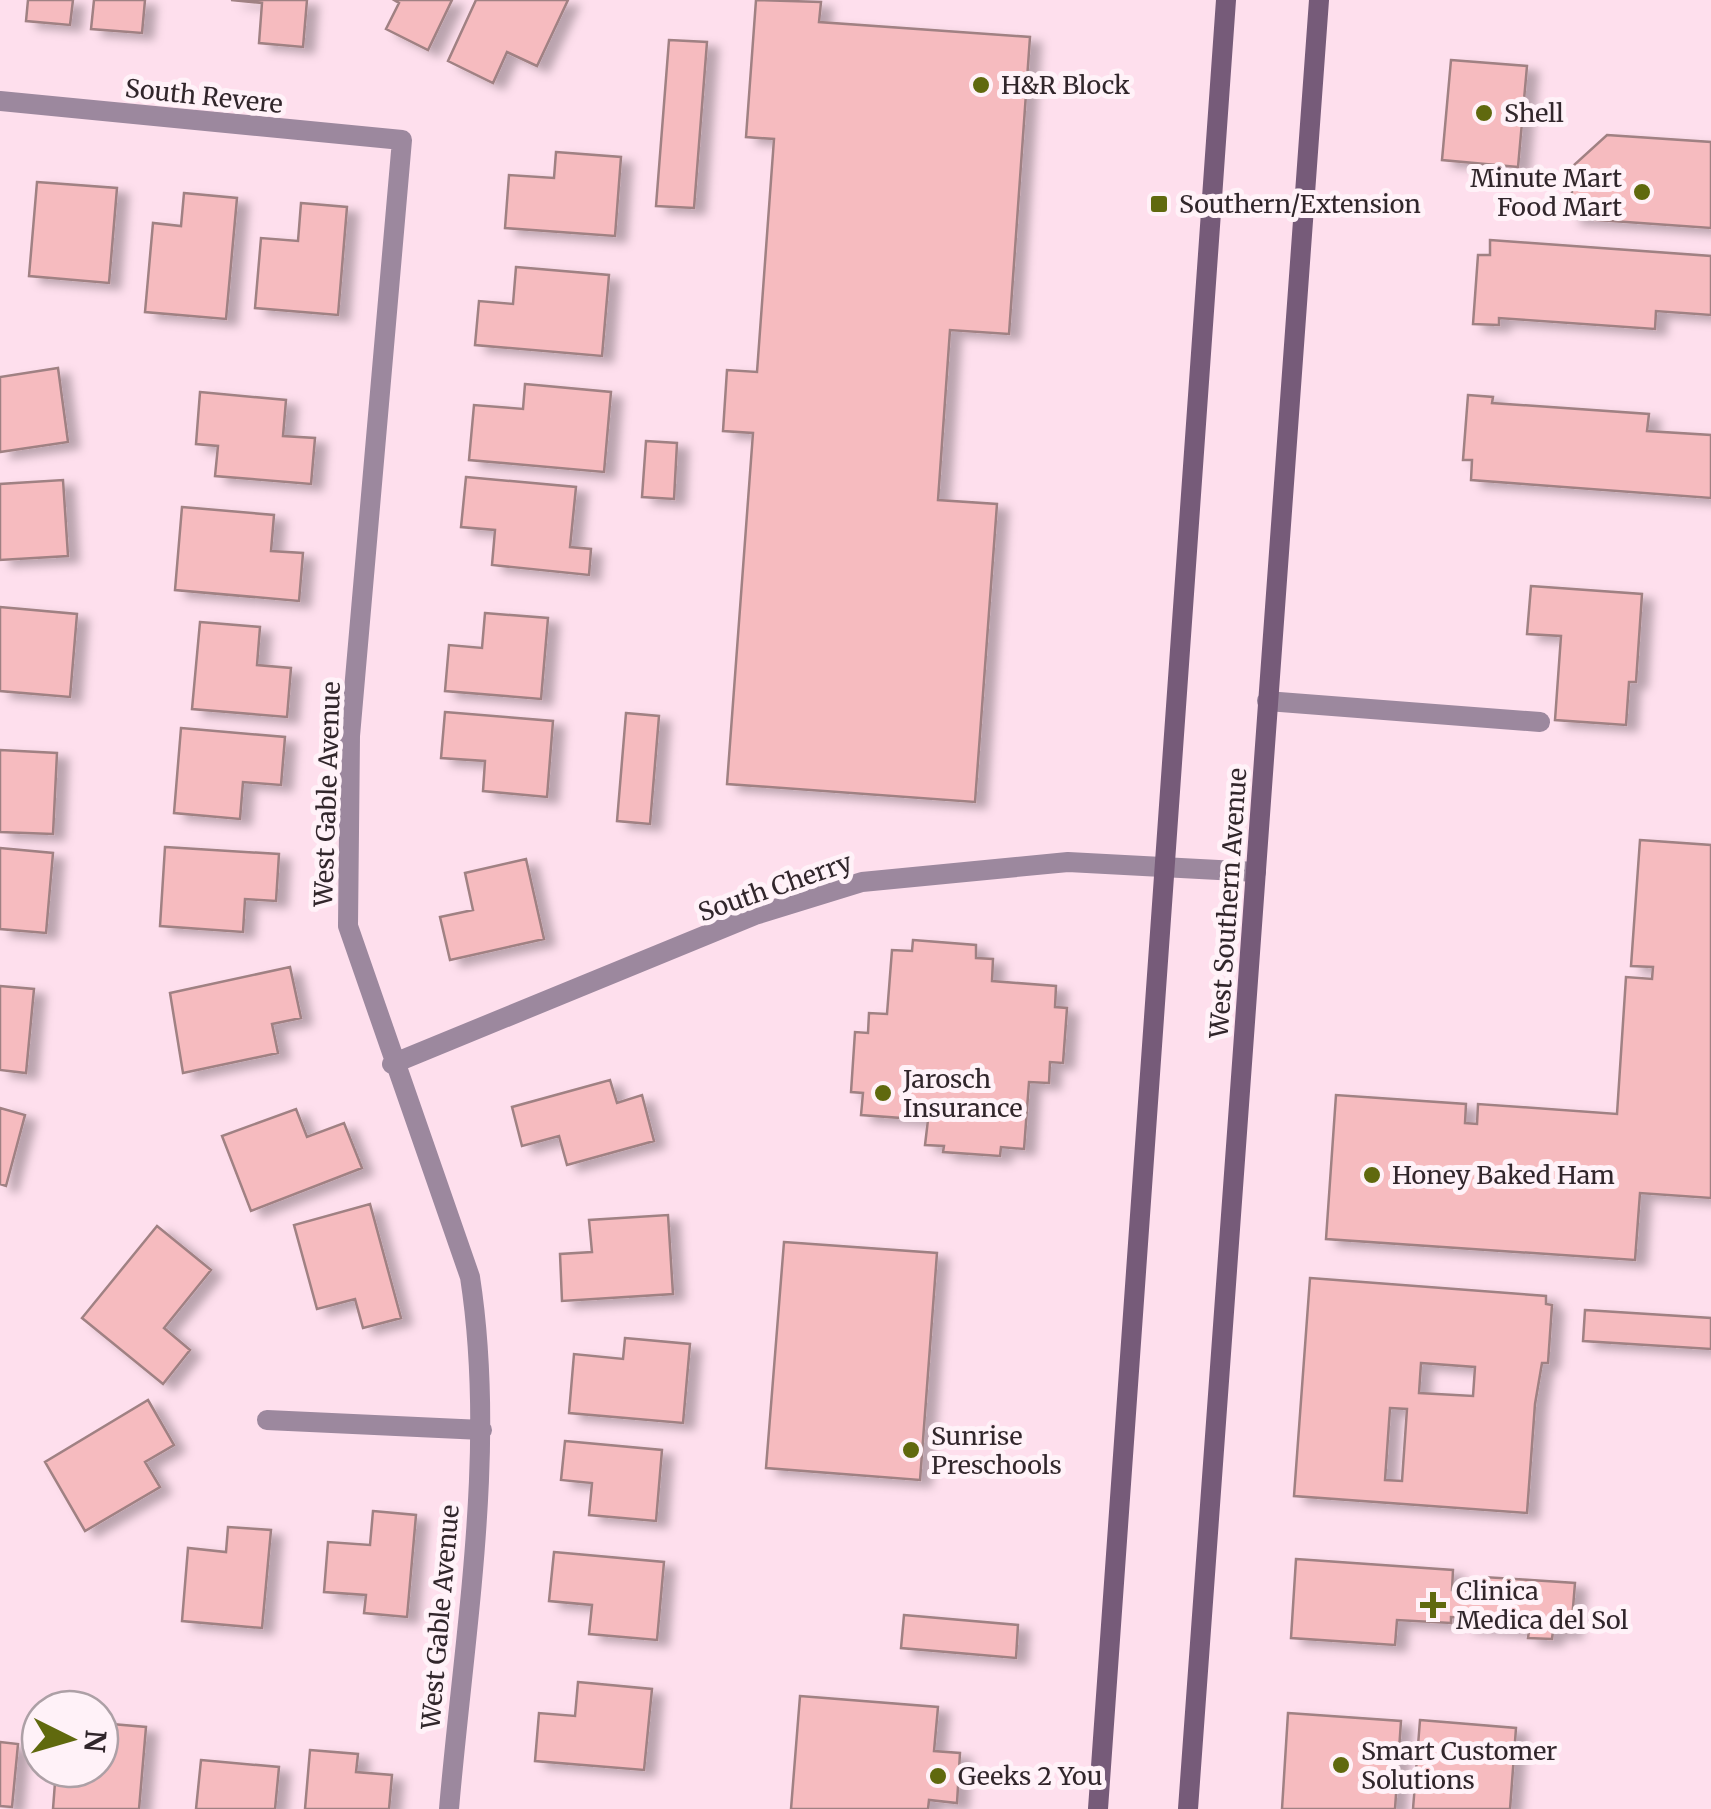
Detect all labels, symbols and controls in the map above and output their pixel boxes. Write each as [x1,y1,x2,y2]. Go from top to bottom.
place label: H&R Block [1001,69,1130,101]
street label: South Revere [124,72,284,120]
marker: H&R Block [970,74,992,96]
place label: Shell [1504,97,1564,129]
marker: Shell [1473,102,1495,124]
place label: Minute Mart Food Mart [1470,162,1622,223]
marker: Minute Mart Food Mart [1631,181,1653,203]
place label: Southern/Extension [1179,188,1421,220]
marker: Southern/Extension [1148,193,1170,215]
street label: West Gable Avenue [307,681,347,908]
street label: West Southern Avenue [1203,767,1253,1040]
street label: South Cherry [694,846,857,928]
place label: Jarosch Insurance [902,1063,1023,1124]
marker: Jarosch Insurance [872,1082,894,1104]
place label: Honey Baked Ham [1392,1159,1615,1191]
marker: Honey Baked Ham [1361,1164,1383,1186]
place label: Sunrise Preschools [931,1420,1062,1481]
marker: Sunrise Preschools [900,1439,922,1461]
street label: West Gable Avenue [414,1503,466,1732]
place label: Clinica Medica del Sol [1456,1575,1629,1636]
marker: Clinica Medica del Sol [1420,1592,1446,1618]
north arrow [20,1689,120,1789]
text: N [76,1729,114,1754]
place label: Smart Customer Solutions [1361,1735,1557,1796]
marker: Smart Customer Solutions [1330,1754,1352,1776]
place label: Geeks 2 You [958,1760,1102,1792]
marker: Geeks 2 You [927,1765,949,1787]

